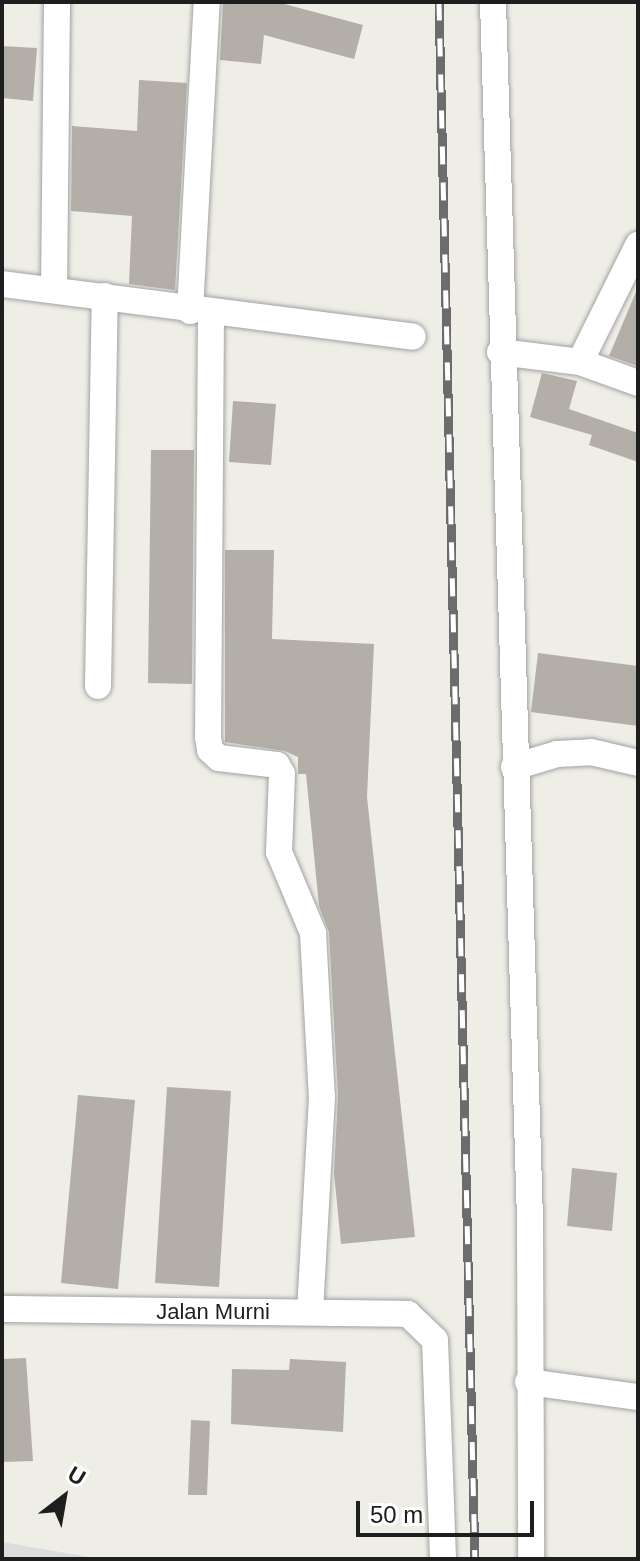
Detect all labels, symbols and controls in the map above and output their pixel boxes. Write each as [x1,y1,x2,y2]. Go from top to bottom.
street label: Jalan Murni [156,1299,270,1325]
north arrow [24,1457,104,1537]
text: U [63,1461,90,1491]
scale bar [360,1485,538,1535]
text: 50 m [370,1501,423,1528]

